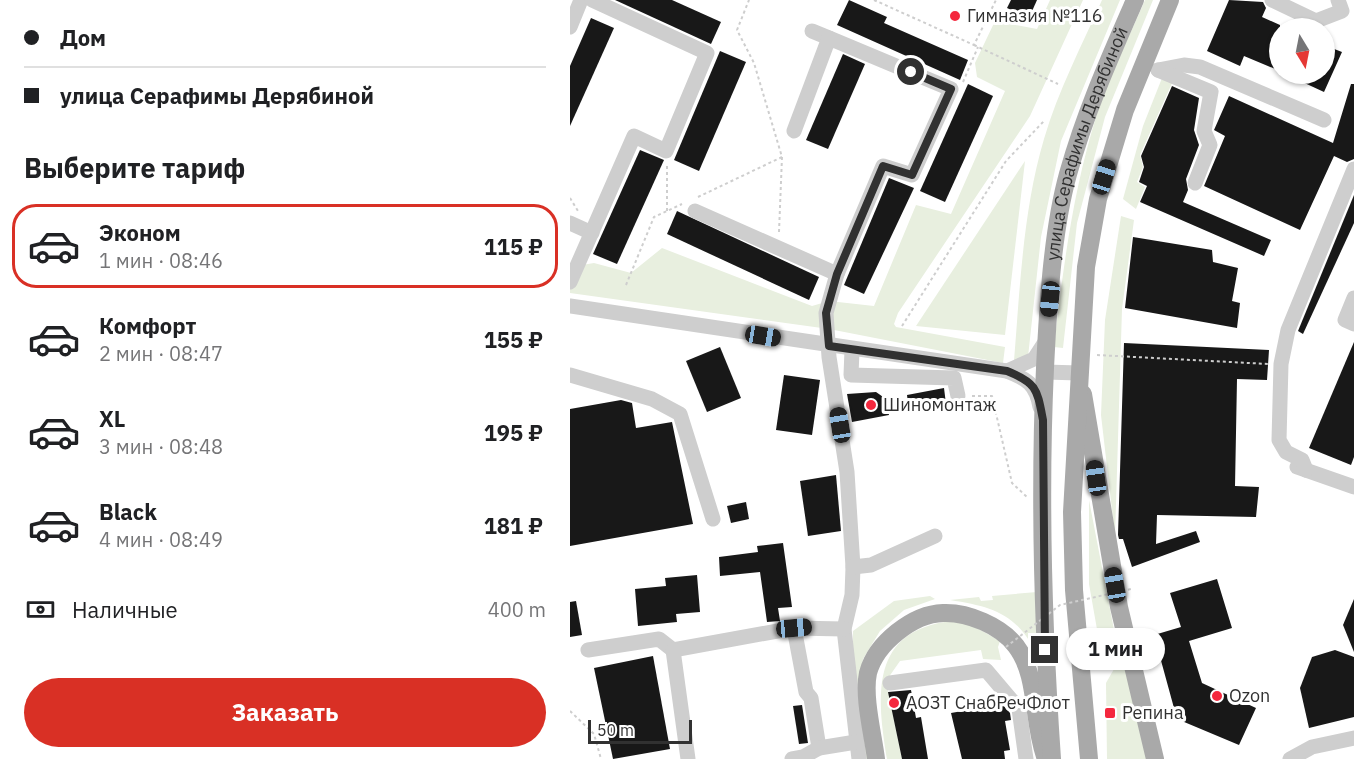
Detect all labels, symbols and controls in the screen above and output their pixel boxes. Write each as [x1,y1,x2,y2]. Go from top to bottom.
place label: Гимназия №116 [967,4,1103,27]
marker: Гимназия №116 [948,9,962,23]
north arrow [1269,18,1335,84]
map controls [1269,18,1335,84]
text: Дом [60,23,106,52]
street label: улица Серафимы Дерябиной [1041,23,1133,262]
route start [897,58,924,85]
text: улица Серафимы Дерябиной [60,81,374,110]
text: Выберите тариф [24,150,245,185]
car [1090,157,1118,197]
text: Эконом [99,218,181,247]
icon: car [27,219,81,273]
text: 115 ₽ [484,232,543,261]
text: 1 мин · 08:46 [99,247,223,274]
car [1039,280,1061,318]
text: Комфорт [99,311,196,340]
icon: car [27,312,81,366]
car [744,324,782,348]
text: 155 ₽ [484,325,543,354]
text: 2 мин · 08:47 [99,340,223,367]
place label: Шиномонтаж [883,393,997,416]
marker: Шиномонтаж [864,398,878,412]
text: XL [99,404,125,433]
icon: car [27,405,81,459]
car [828,406,852,444]
text: 195 ₽ [484,418,543,447]
text: 3 мин · 08:48 [99,433,223,460]
car [1085,459,1107,497]
text: Black [99,497,157,526]
icon: car [27,498,81,552]
text: 181 ₽ [484,511,543,540]
text: 4 мин · 08:49 [99,526,223,553]
car [1103,566,1127,604]
icon: cash [24,593,57,626]
text: Наличные [72,595,178,624]
text: 400 m [488,596,546,623]
car [775,617,813,639]
callout: 1 мин [1066,629,1165,671]
text: 1 мин [1088,635,1143,662]
route end [1031,636,1058,663]
button: Заказать [24,678,546,747]
place label: Ozon [1229,684,1270,707]
marker: Ozon [1210,689,1224,703]
place label: АОЗТ СнабРечФлот [906,691,1070,714]
marker: АОЗТ СнабРечФлот [887,696,901,710]
place label: Репина [1122,701,1184,724]
marker: Репина [1103,706,1117,720]
scale bar [588,717,692,744]
text: 50 m [597,720,634,740]

